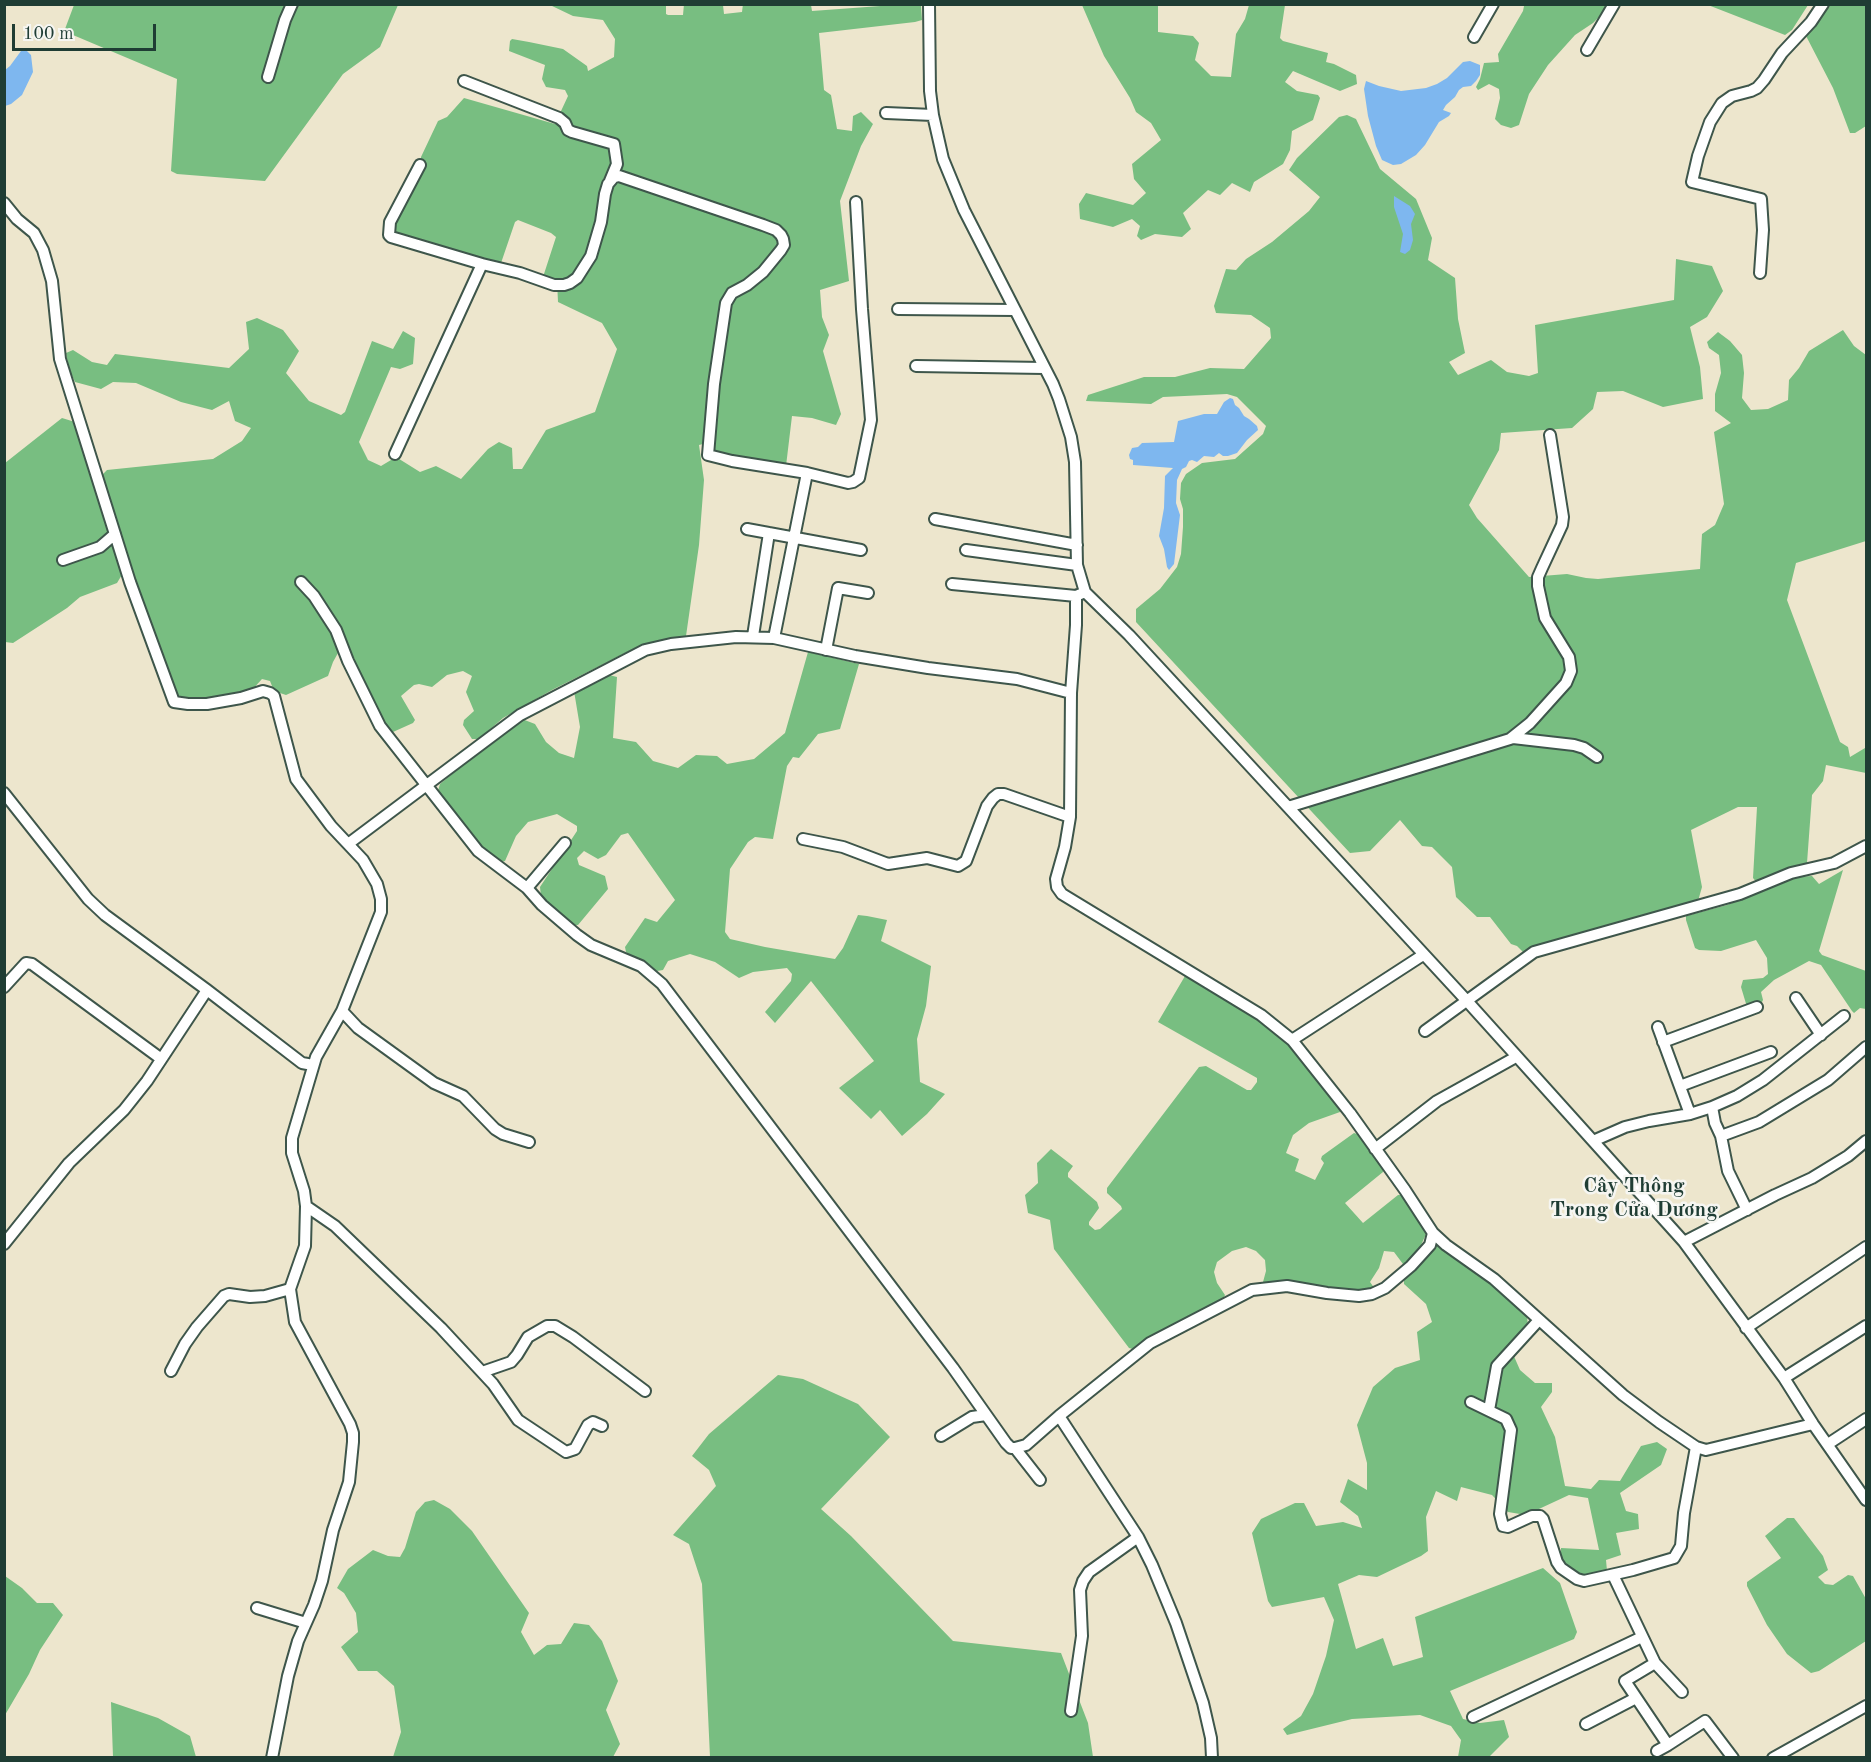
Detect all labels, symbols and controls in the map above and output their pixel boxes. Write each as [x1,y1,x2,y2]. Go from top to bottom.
scale bar [15,12,159,50]
text: 100 m [23,25,74,43]
district label: Cây Thông Trong Cửa Dương [1550,1173,1718,1223]

